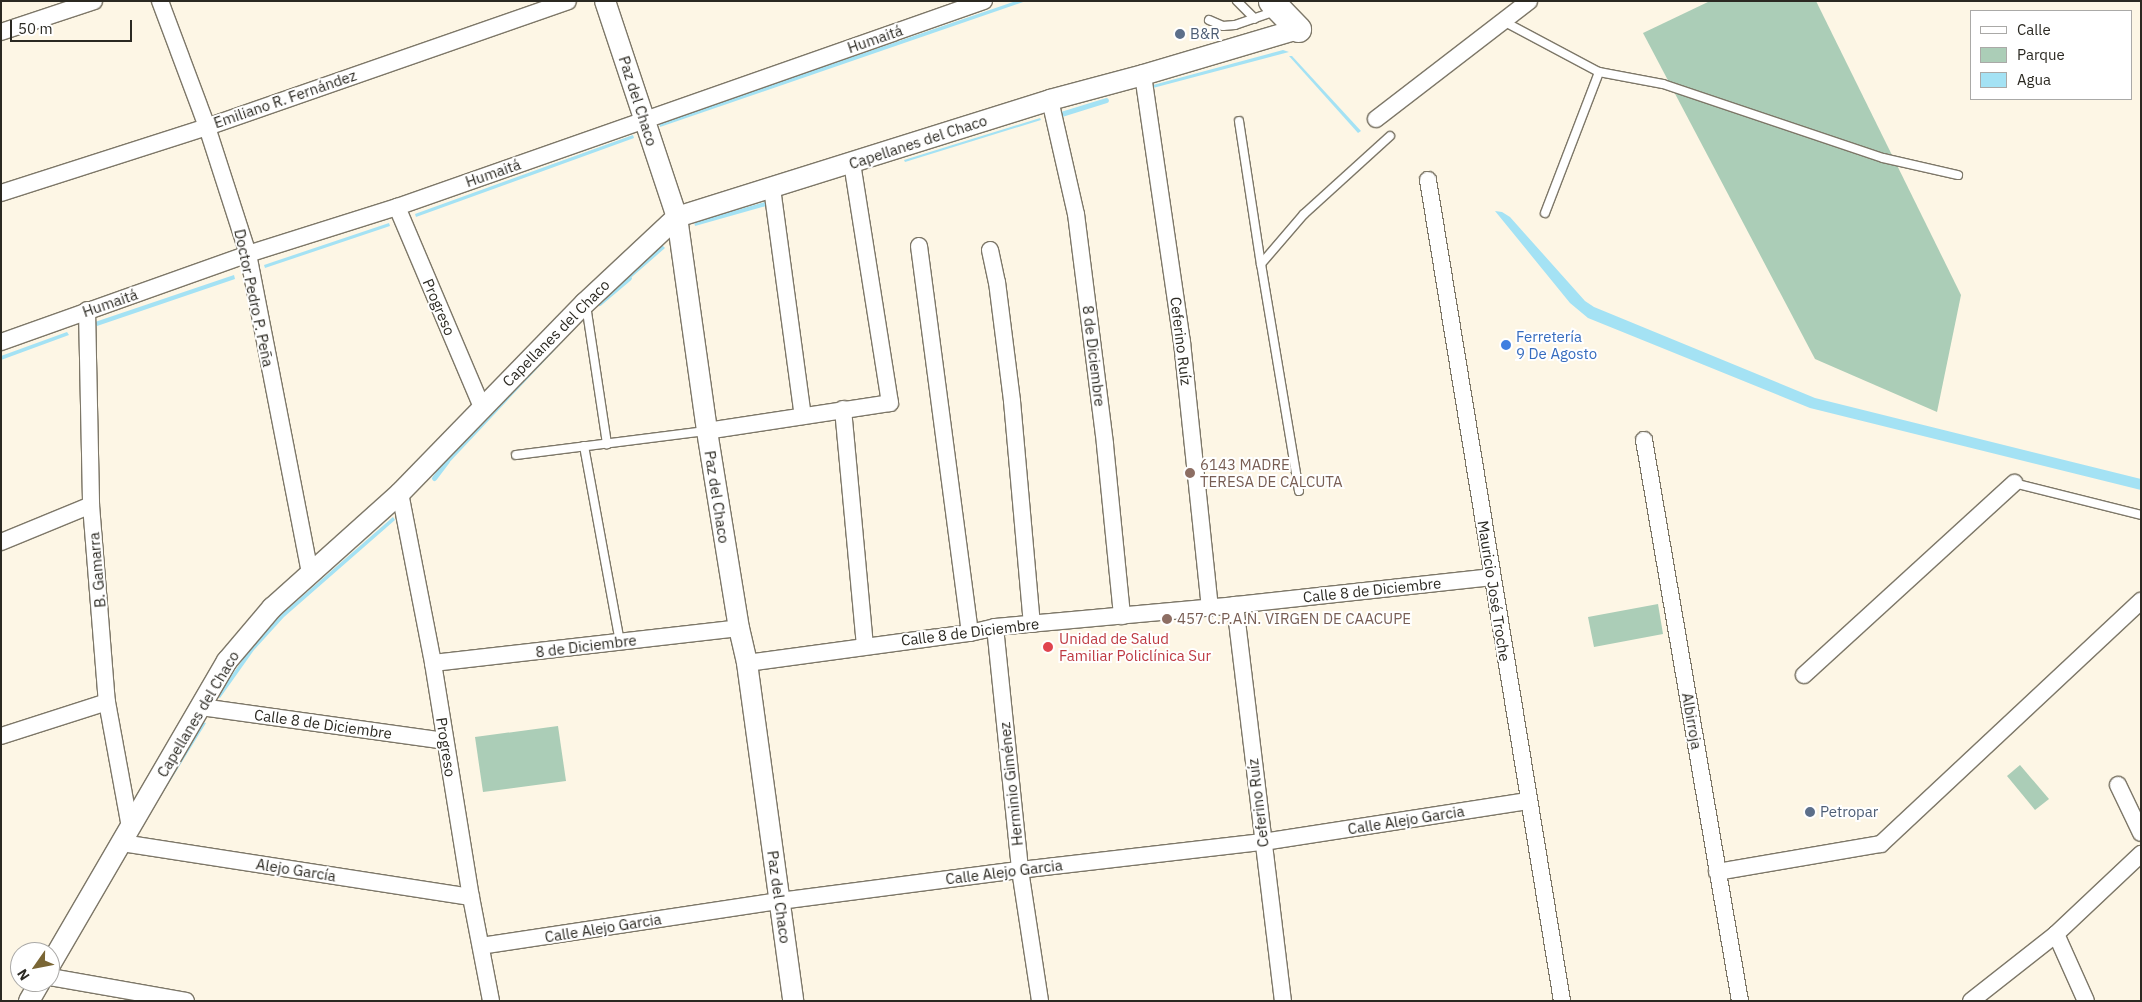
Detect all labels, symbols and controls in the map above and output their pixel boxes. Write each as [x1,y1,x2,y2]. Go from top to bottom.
scale bar [12,10,135,42]
legend [1970,10,2132,100]
text: 50 m [18,19,53,38]
text: Calle [2017,20,2051,39]
street label: Humaitá [845,21,905,57]
place label: B&R [1190,25,1220,43]
marker: B&R [1174,28,1186,40]
text: Parque [2017,45,2065,64]
street label: Paz del Chaco [615,54,661,148]
street label: Emiliano R. Fernández [211,66,359,132]
text: Agua [2017,70,2051,89]
street label: Capellanes del Chaco [847,111,989,173]
street label: Humaitá [463,155,523,191]
street label: Doctor Pedro P. Peña [231,227,277,369]
street label: Progreso [419,276,459,338]
street label: Capellanes del Chaco [499,276,613,390]
street label: Humaitá [80,285,140,321]
street label: Ceferino Ruíz [1167,296,1195,386]
street label: 8 de Diciembre [1079,304,1109,408]
place label: Ferretería 9 De Agosto [1516,327,1597,362]
marker: Ferretería 9 De Agosto [1500,339,1512,351]
street label: Paz del Chaco [701,449,733,545]
place label: 6143 MADRE TERESA DE CALCUTA [1200,455,1343,490]
marker: 6143 MADRE TERESA DE CALCUTA [1184,467,1196,479]
street label: Mauricio José Troche [1474,519,1514,663]
street label: B. Gamarra [85,532,109,608]
street label: Calle 8 de Diciembre [1302,574,1442,606]
place label: 457 C.P.A.N. VIRGEN DE CAACUPE [1177,610,1411,628]
marker: 457 C.P.A.N. VIRGEN DE CAACUPE [1161,613,1173,625]
street label: Calle 8 de Diciembre [900,615,1040,649]
place label: Unidad de Salud Familiar Policlínica Sur [1059,629,1211,664]
street label: 8 de Diciembre [534,631,638,661]
marker: Unidad de Salud Familiar Policlínica Sur [1041,640,1055,654]
street label: Capellanes del Chaco [153,648,243,780]
street label: Albirroja [1678,691,1706,751]
street label: Calle 8 de Diciembre [253,705,393,743]
street label: Progreso [432,716,460,778]
street label: Herminio Giménez [996,721,1026,847]
street label: Ceferino Ruíz [1244,758,1272,848]
street label: Calle Alejo Garcia [1346,802,1466,838]
place label: Petropar [1820,803,1878,821]
marker: Petropar [1804,806,1816,818]
street label: Paz del Chaco [764,849,794,945]
street label: Alejo García [255,855,337,885]
street label: Calle Alejo Garcia [944,856,1064,888]
street label: Calle Alejo Garcia [543,910,663,946]
north arrow [10,942,60,992]
text: N [13,965,34,984]

